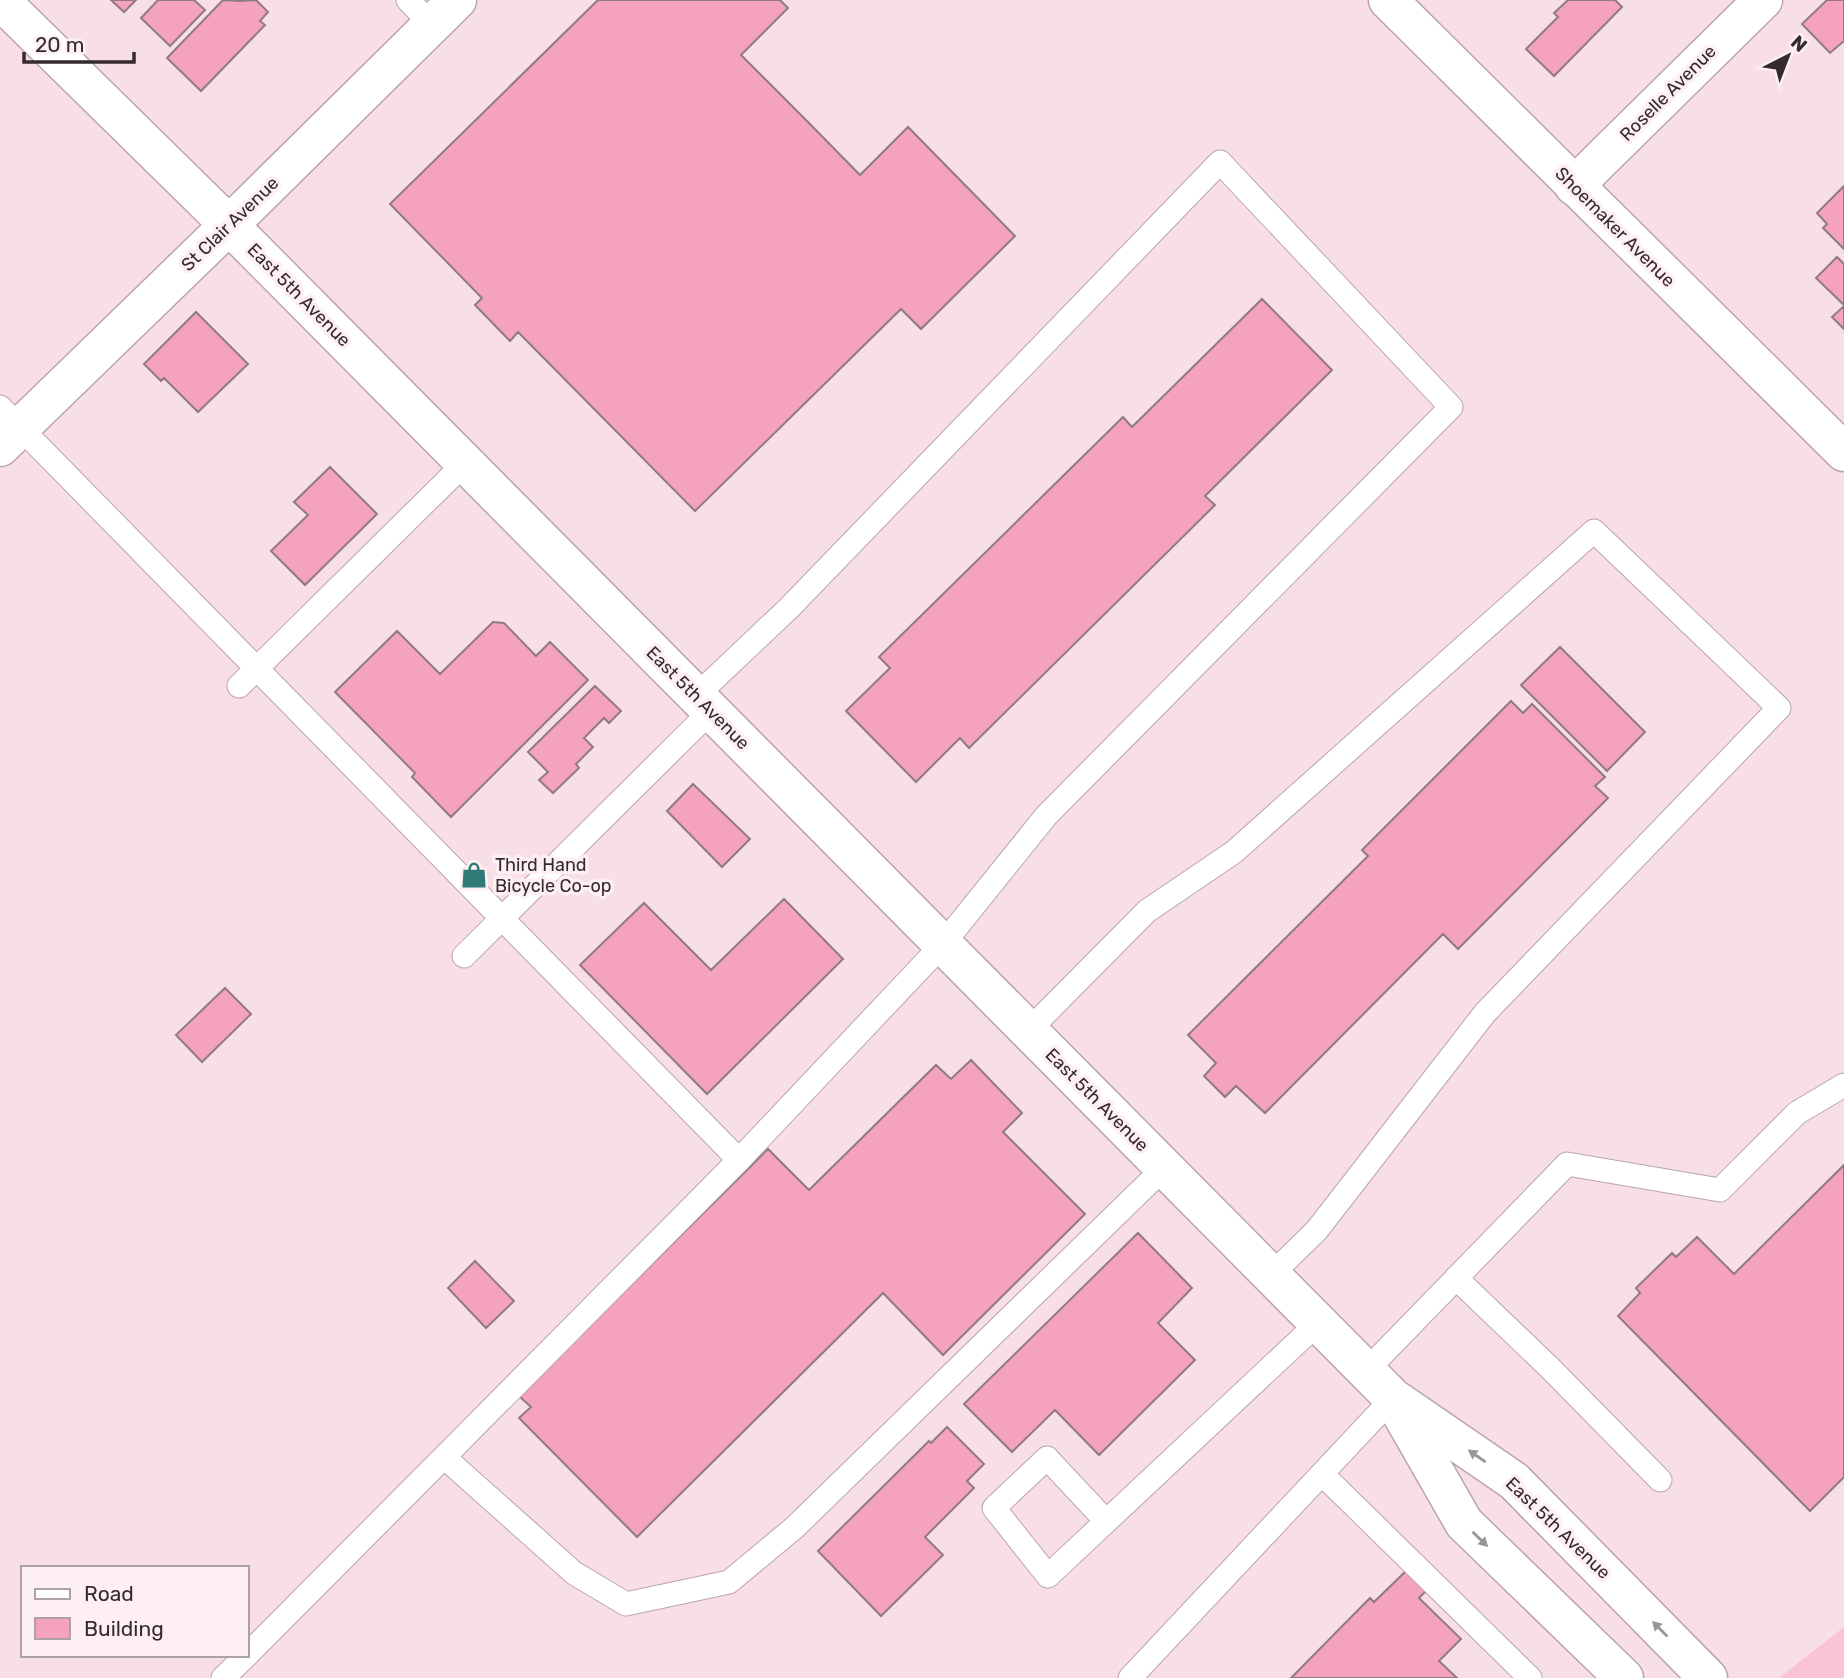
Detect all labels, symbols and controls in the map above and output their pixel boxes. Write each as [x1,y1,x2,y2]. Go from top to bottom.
scale bar [24,21,135,65]
north arrow [1753,21,1823,91]
text: N [1786,31,1812,57]
text: 20 m [35,32,84,57]
street label: Roselle Avenue [1615,40,1721,146]
street label: Shoemaker Avenue [1550,162,1680,292]
street label: St Clair Avenue [177,172,283,276]
street label: East 5th Avenue [243,239,355,351]
street label: East 5th Avenue [642,642,754,754]
place label: Third Hand Bicycle Co-op [495,854,612,897]
shop icon: Third Hand Bicycle Co-op [459,860,489,890]
street label: East 5th Avenue [1041,1044,1153,1156]
one-way arrow [1468,1449,1486,1463]
street label: East 5th Avenue [1501,1472,1615,1584]
one-way arrow [1471,1530,1488,1546]
legend [21,1566,248,1657]
text: Road [84,1581,134,1606]
text: Building [84,1616,164,1641]
one-way arrow [1651,1621,1668,1638]

